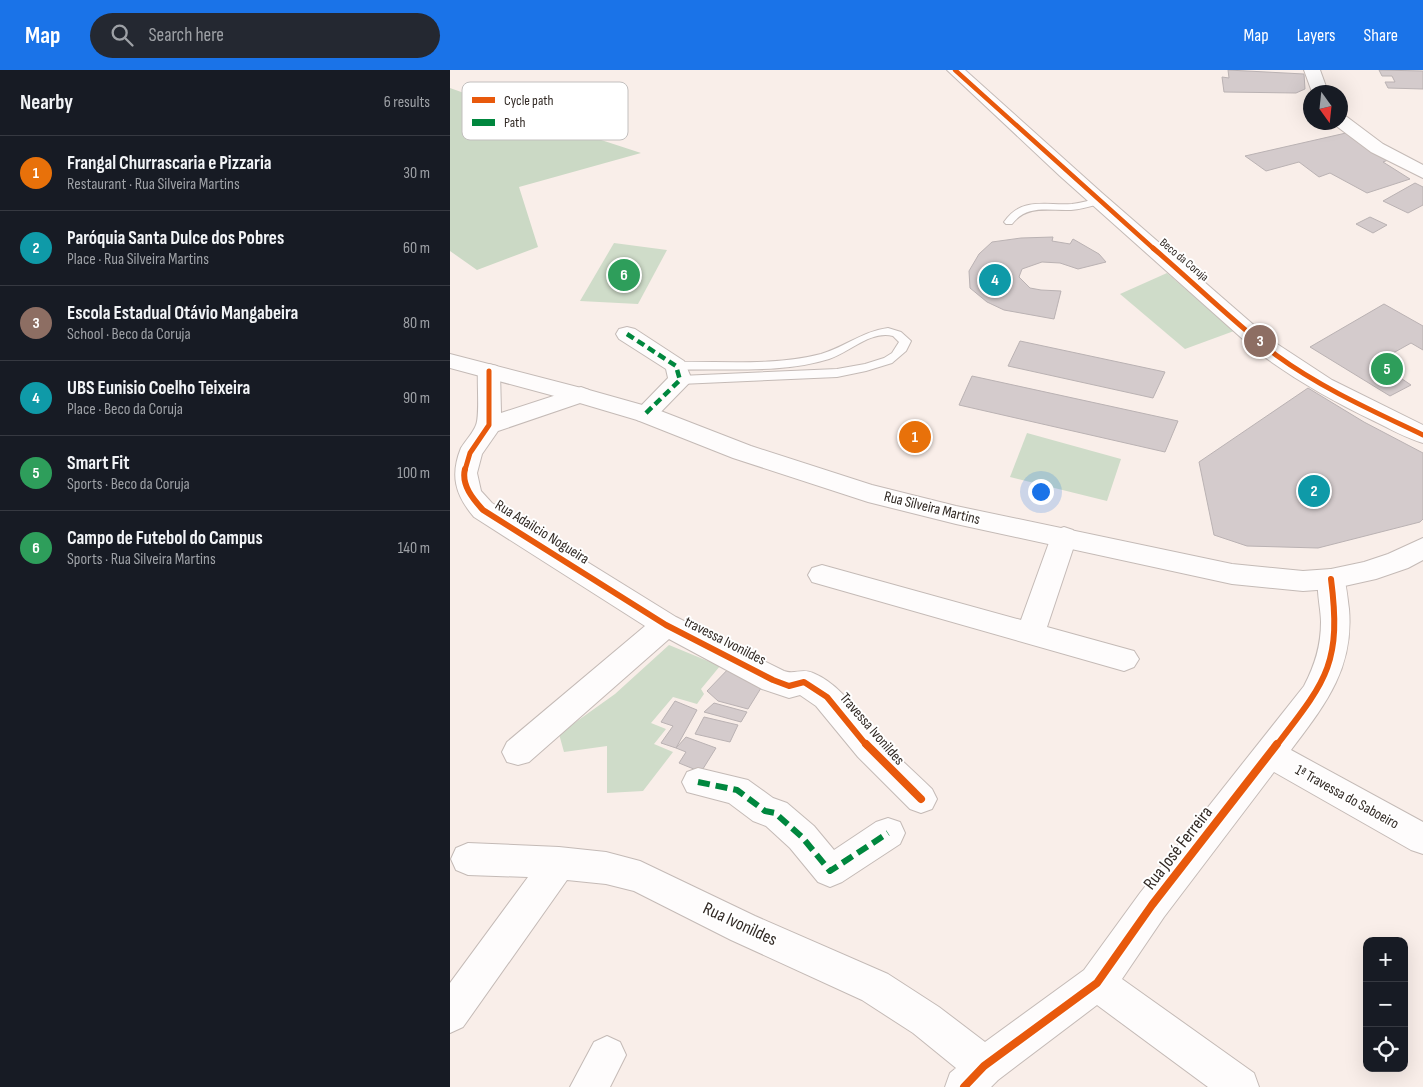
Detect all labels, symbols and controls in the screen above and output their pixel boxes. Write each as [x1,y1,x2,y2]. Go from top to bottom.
search box [90,13,440,58]
text: Map [25,21,60,50]
icon: search [108,21,136,49]
text: Search here [148,24,224,47]
text: Map [1244,25,1269,46]
text: Layers [1297,25,1336,46]
text: Share [1364,25,1398,46]
legend [462,82,628,140]
north arrow [1303,85,1348,130]
text: Nearby [20,90,73,115]
text: Cycle path [504,92,554,109]
text: 6 results [384,93,430,112]
text: Path [504,114,525,131]
text: Frangal Churrascaria e Pizzaria [67,152,272,175]
text: 1 [33,164,39,183]
text: 30 m [403,164,430,183]
text: Restaurant · Rua Silveira Martins [67,175,240,194]
text: Paróquia Santa Dulce dos Pobres [67,227,284,250]
street label: Beco da Coruja [1156,235,1212,285]
text: 2 [32,239,40,258]
text: 60 m [403,239,430,258]
text: Place · Rua Silveira Martins [67,250,209,269]
pin: 6 [608,256,640,294]
pin: 4 [979,261,1011,299]
text: Escola Estadual Otávio Mangabeira [67,302,298,325]
text: 3 [32,314,40,333]
text: 80 m [403,314,430,333]
pin: 3 [1244,322,1276,360]
text: School · Beco da Coruja [67,325,191,344]
pin: 5 [1371,350,1403,388]
text: UBS Eunisio Coelho Teixeira [67,377,250,400]
text: 4 [32,389,40,408]
text: 90 m [403,389,430,408]
text: Place · Beco da Coruja [67,400,183,419]
pin: 1 [899,418,931,456]
text: Smart Fit [67,452,130,475]
text: 5 [32,464,40,483]
text: 100 m [397,464,430,483]
pin: 2 [1298,472,1330,510]
text: Sports · Beco da Coruja [67,475,190,494]
your location [1028,479,1054,505]
street label: Rua Silveira Martins [882,487,982,529]
street label: Rua Adailcio Nogueira [491,496,593,569]
text: Campo de Futebol do Campus [67,527,263,550]
text: 6 [32,539,40,558]
text: 140 m [398,539,430,558]
text: Sports · Rua Silveira Martins [67,550,216,569]
street label: travessa Ivonildes [681,612,769,670]
street label: Travessa Ivonildes [835,689,909,769]
street label: 1ª Travessa do Saboeiro [1292,761,1402,833]
street label: Rua José Ferreira [1139,802,1217,894]
street label: Rua Ivonildes [700,898,780,950]
map controls [1363,937,1408,1072]
button: + [1363,937,1408,982]
button: − [1363,982,1408,1027]
button: locate [1363,1027,1408,1072]

